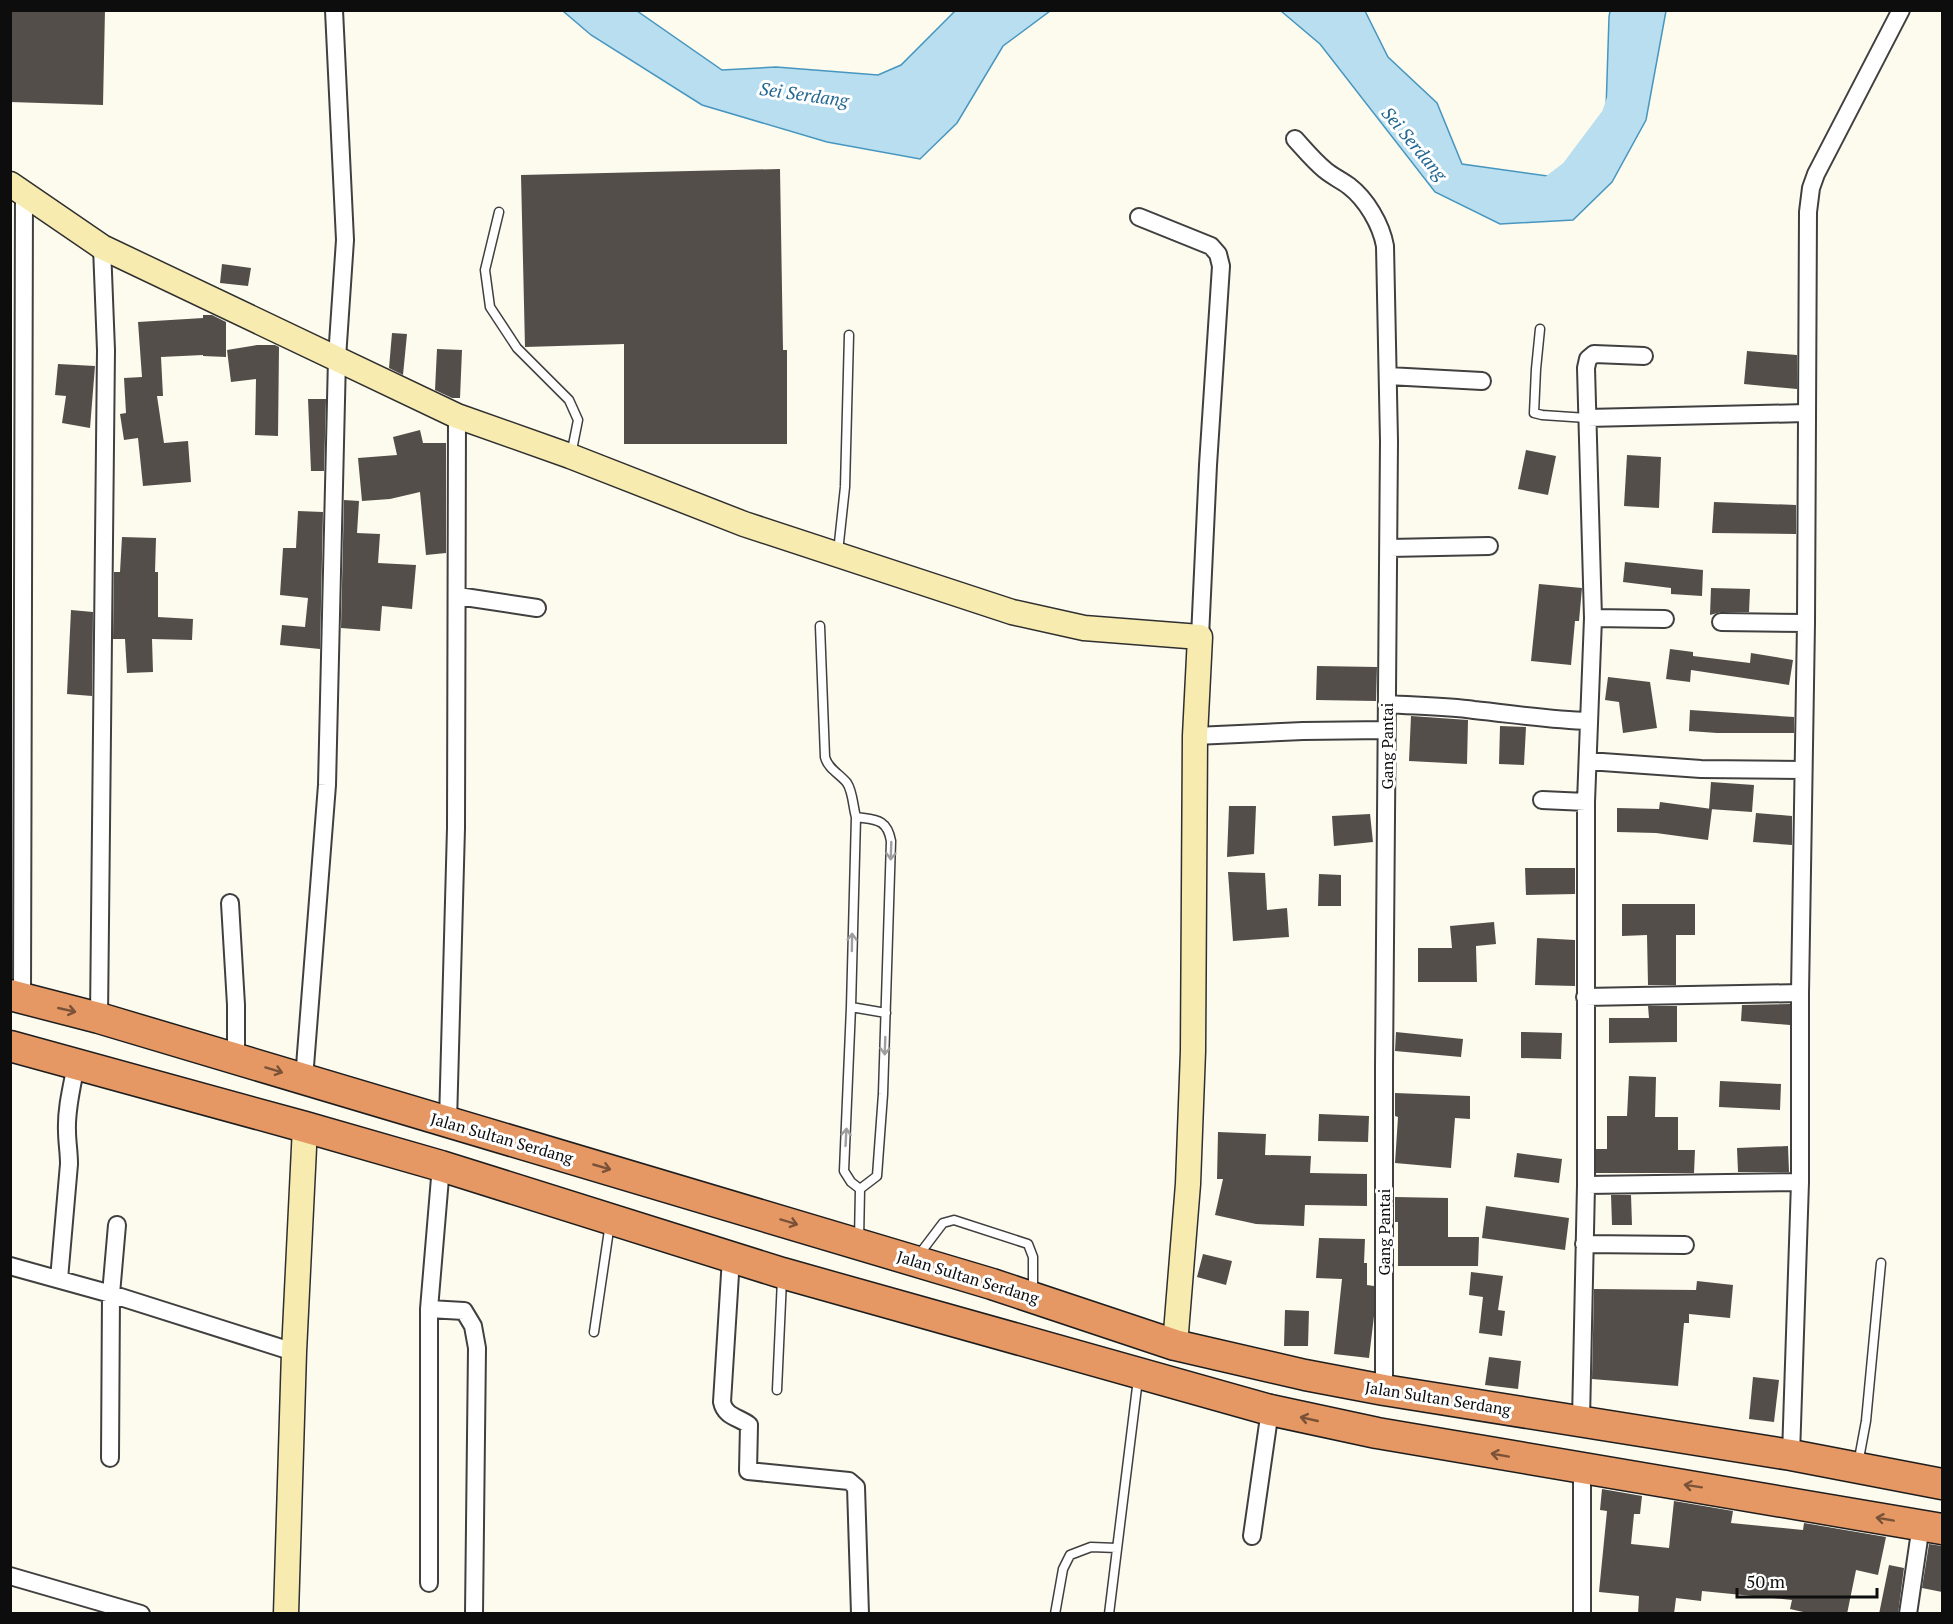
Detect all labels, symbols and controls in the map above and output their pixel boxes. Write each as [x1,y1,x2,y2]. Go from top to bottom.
water label: Sei Serdang [758,76,851,112]
water label: Sei Serdang [1377,101,1454,186]
street label: Gang Pantai [1376,702,1398,789]
one-way arrow [885,840,897,860]
one-way arrow [846,933,858,953]
one-way arrow [57,1005,76,1017]
one-way arrow [879,1035,890,1055]
one-way arrow [264,1065,283,1076]
street label: Jalan Sultan Serdang [428,1107,576,1169]
one-way arrow [840,1128,851,1148]
one-way arrow [592,1162,611,1173]
street label: Gang Pantai [1373,1188,1395,1275]
one-way arrow [779,1217,798,1228]
street label: Jalan Sultan Serdang [894,1245,1042,1309]
street label: Jalan Sultan Serdang [1363,1376,1513,1420]
one-way arrow [1299,1413,1319,1424]
one-way arrow [1491,1449,1511,1460]
one-way arrow [1683,1481,1703,1492]
one-way arrow [1876,1513,1895,1524]
scale bar [1737,1561,1876,1599]
text: 50 m [1746,1569,1786,1593]

